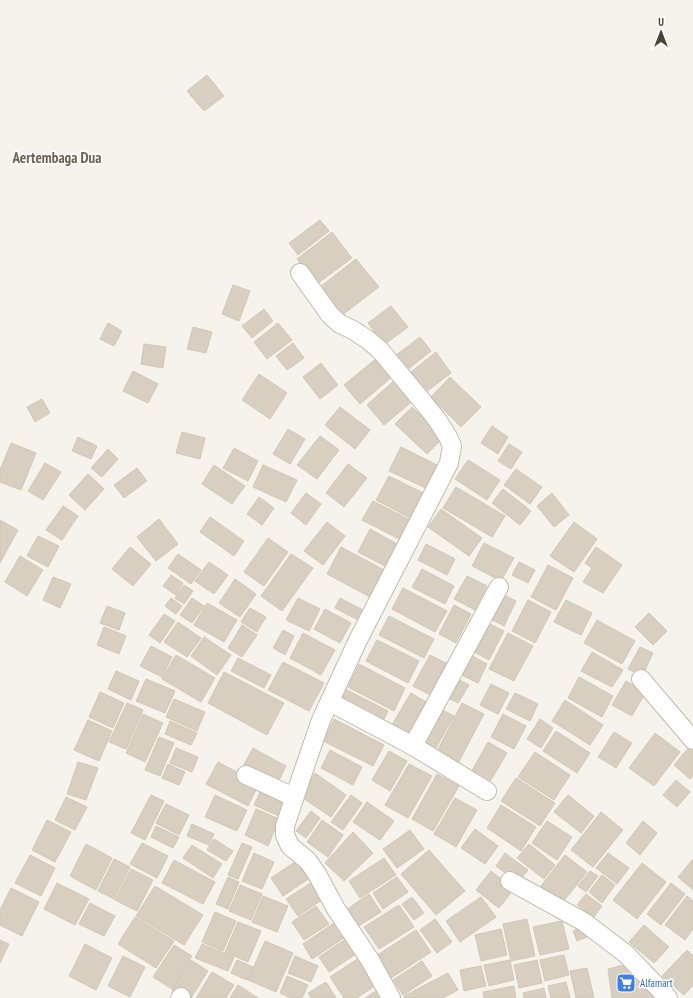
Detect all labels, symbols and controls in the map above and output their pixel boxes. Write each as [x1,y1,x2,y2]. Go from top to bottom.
north arrow [641,12,681,52]
text: U [658,15,664,29]
district label: Aertembaga Dua [12,148,101,167]
supermarket icon: Alfamart [615,972,637,994]
place label: Alfamart [640,976,673,990]

